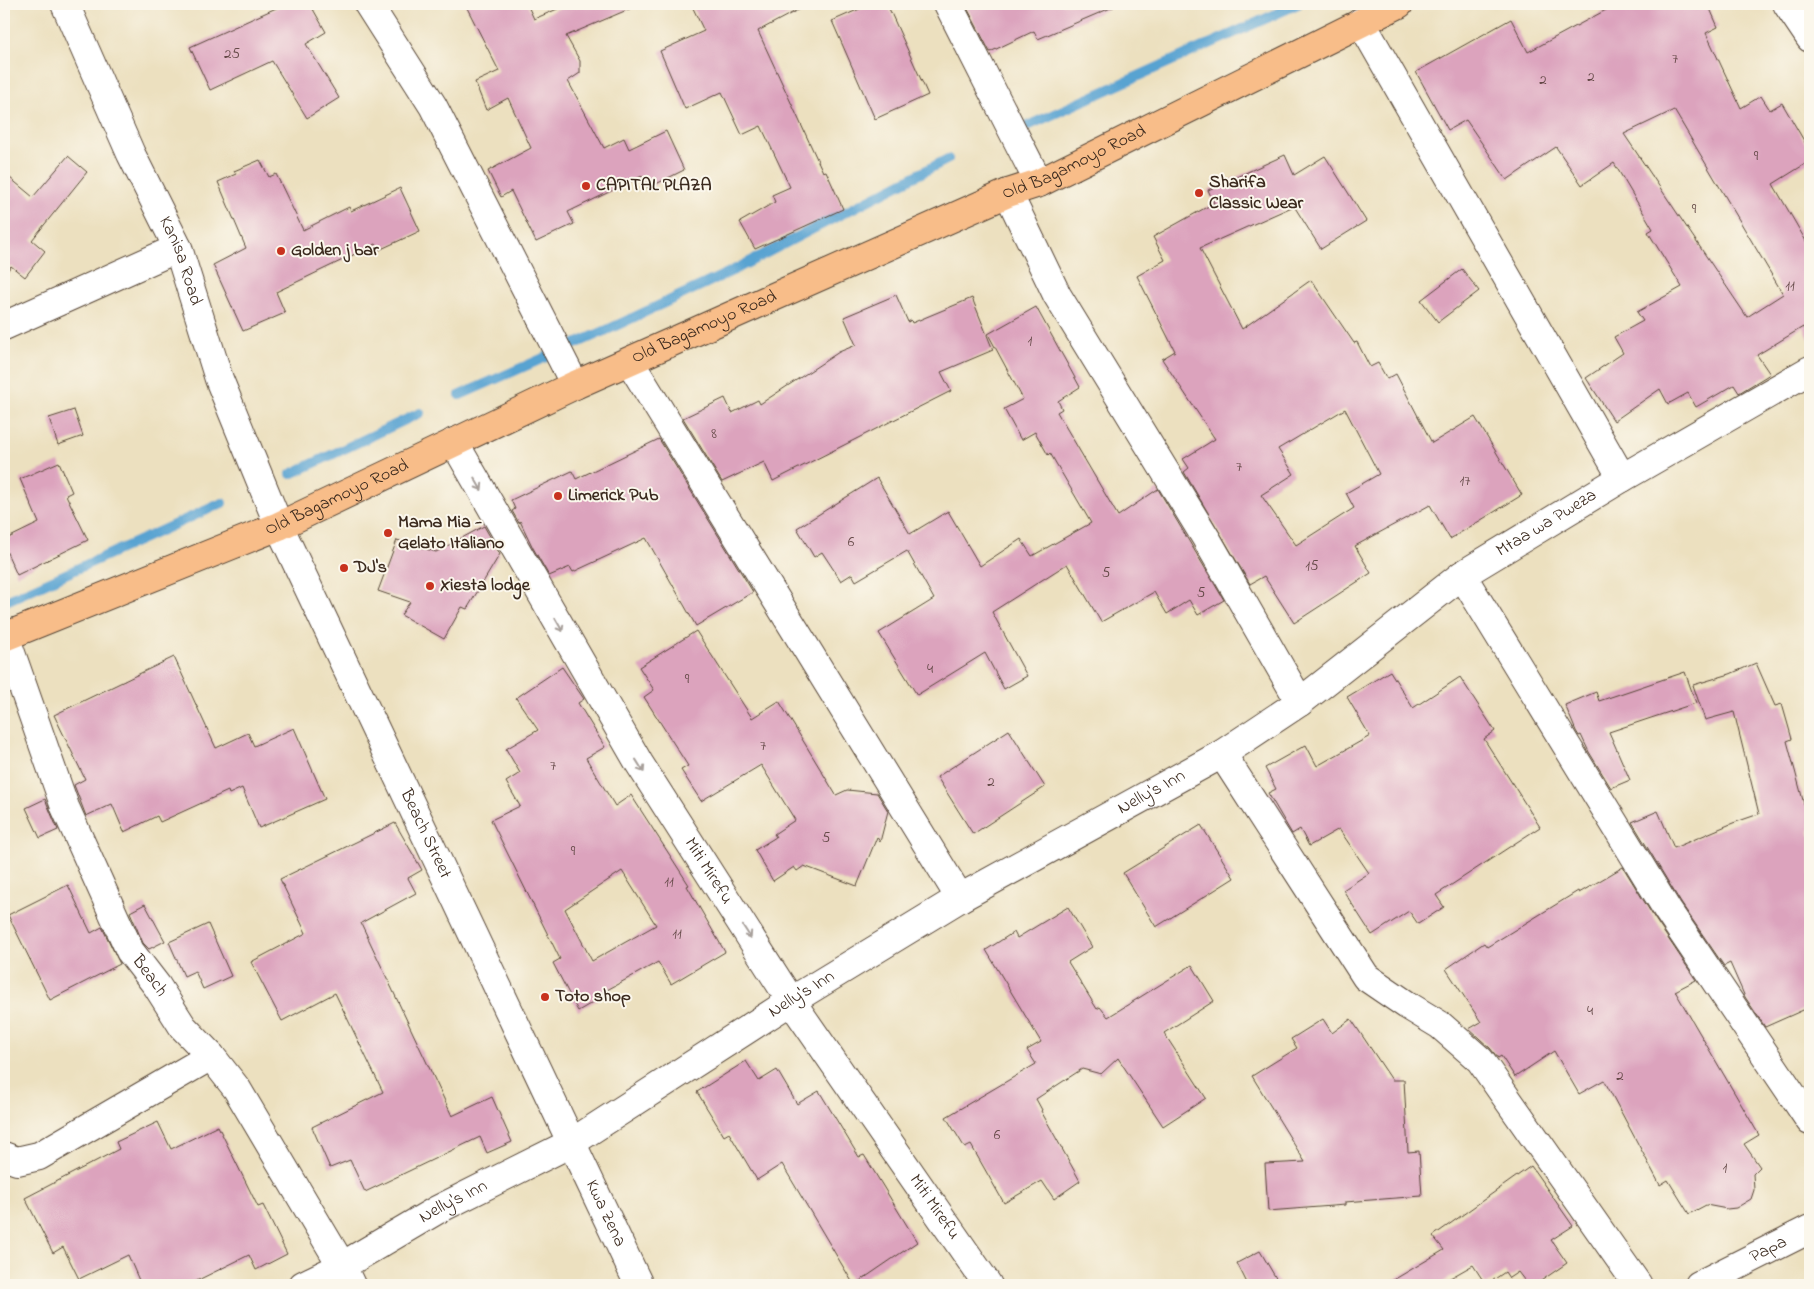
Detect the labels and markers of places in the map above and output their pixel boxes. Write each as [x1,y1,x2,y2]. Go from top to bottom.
place label: Sharifa Classic Wear [1209,170,1303,217]
place label: CAPITAL PLAZA [596,173,712,199]
marker: CAPITAL PLAZA [580,180,592,192]
marker: Sharifa Classic Wear [1193,187,1205,199]
place label: Golden j bar [291,238,379,264]
marker: Golden j bar [275,245,287,257]
place label: Limerick Pub [568,483,659,509]
marker: Limerick Pub [552,490,564,502]
place label: Mama Mia - Gelato Italiano [398,510,504,557]
marker: Mama Mia - Gelato Italiano [382,527,394,539]
place label: DJ's [353,555,387,581]
marker: DJ's [338,562,350,574]
place label: Xiesta lodge [440,573,531,600]
marker: Xiesta lodge [424,580,436,592]
place label: Toto shop [555,984,631,1010]
marker: Toto shop [539,991,551,1003]

